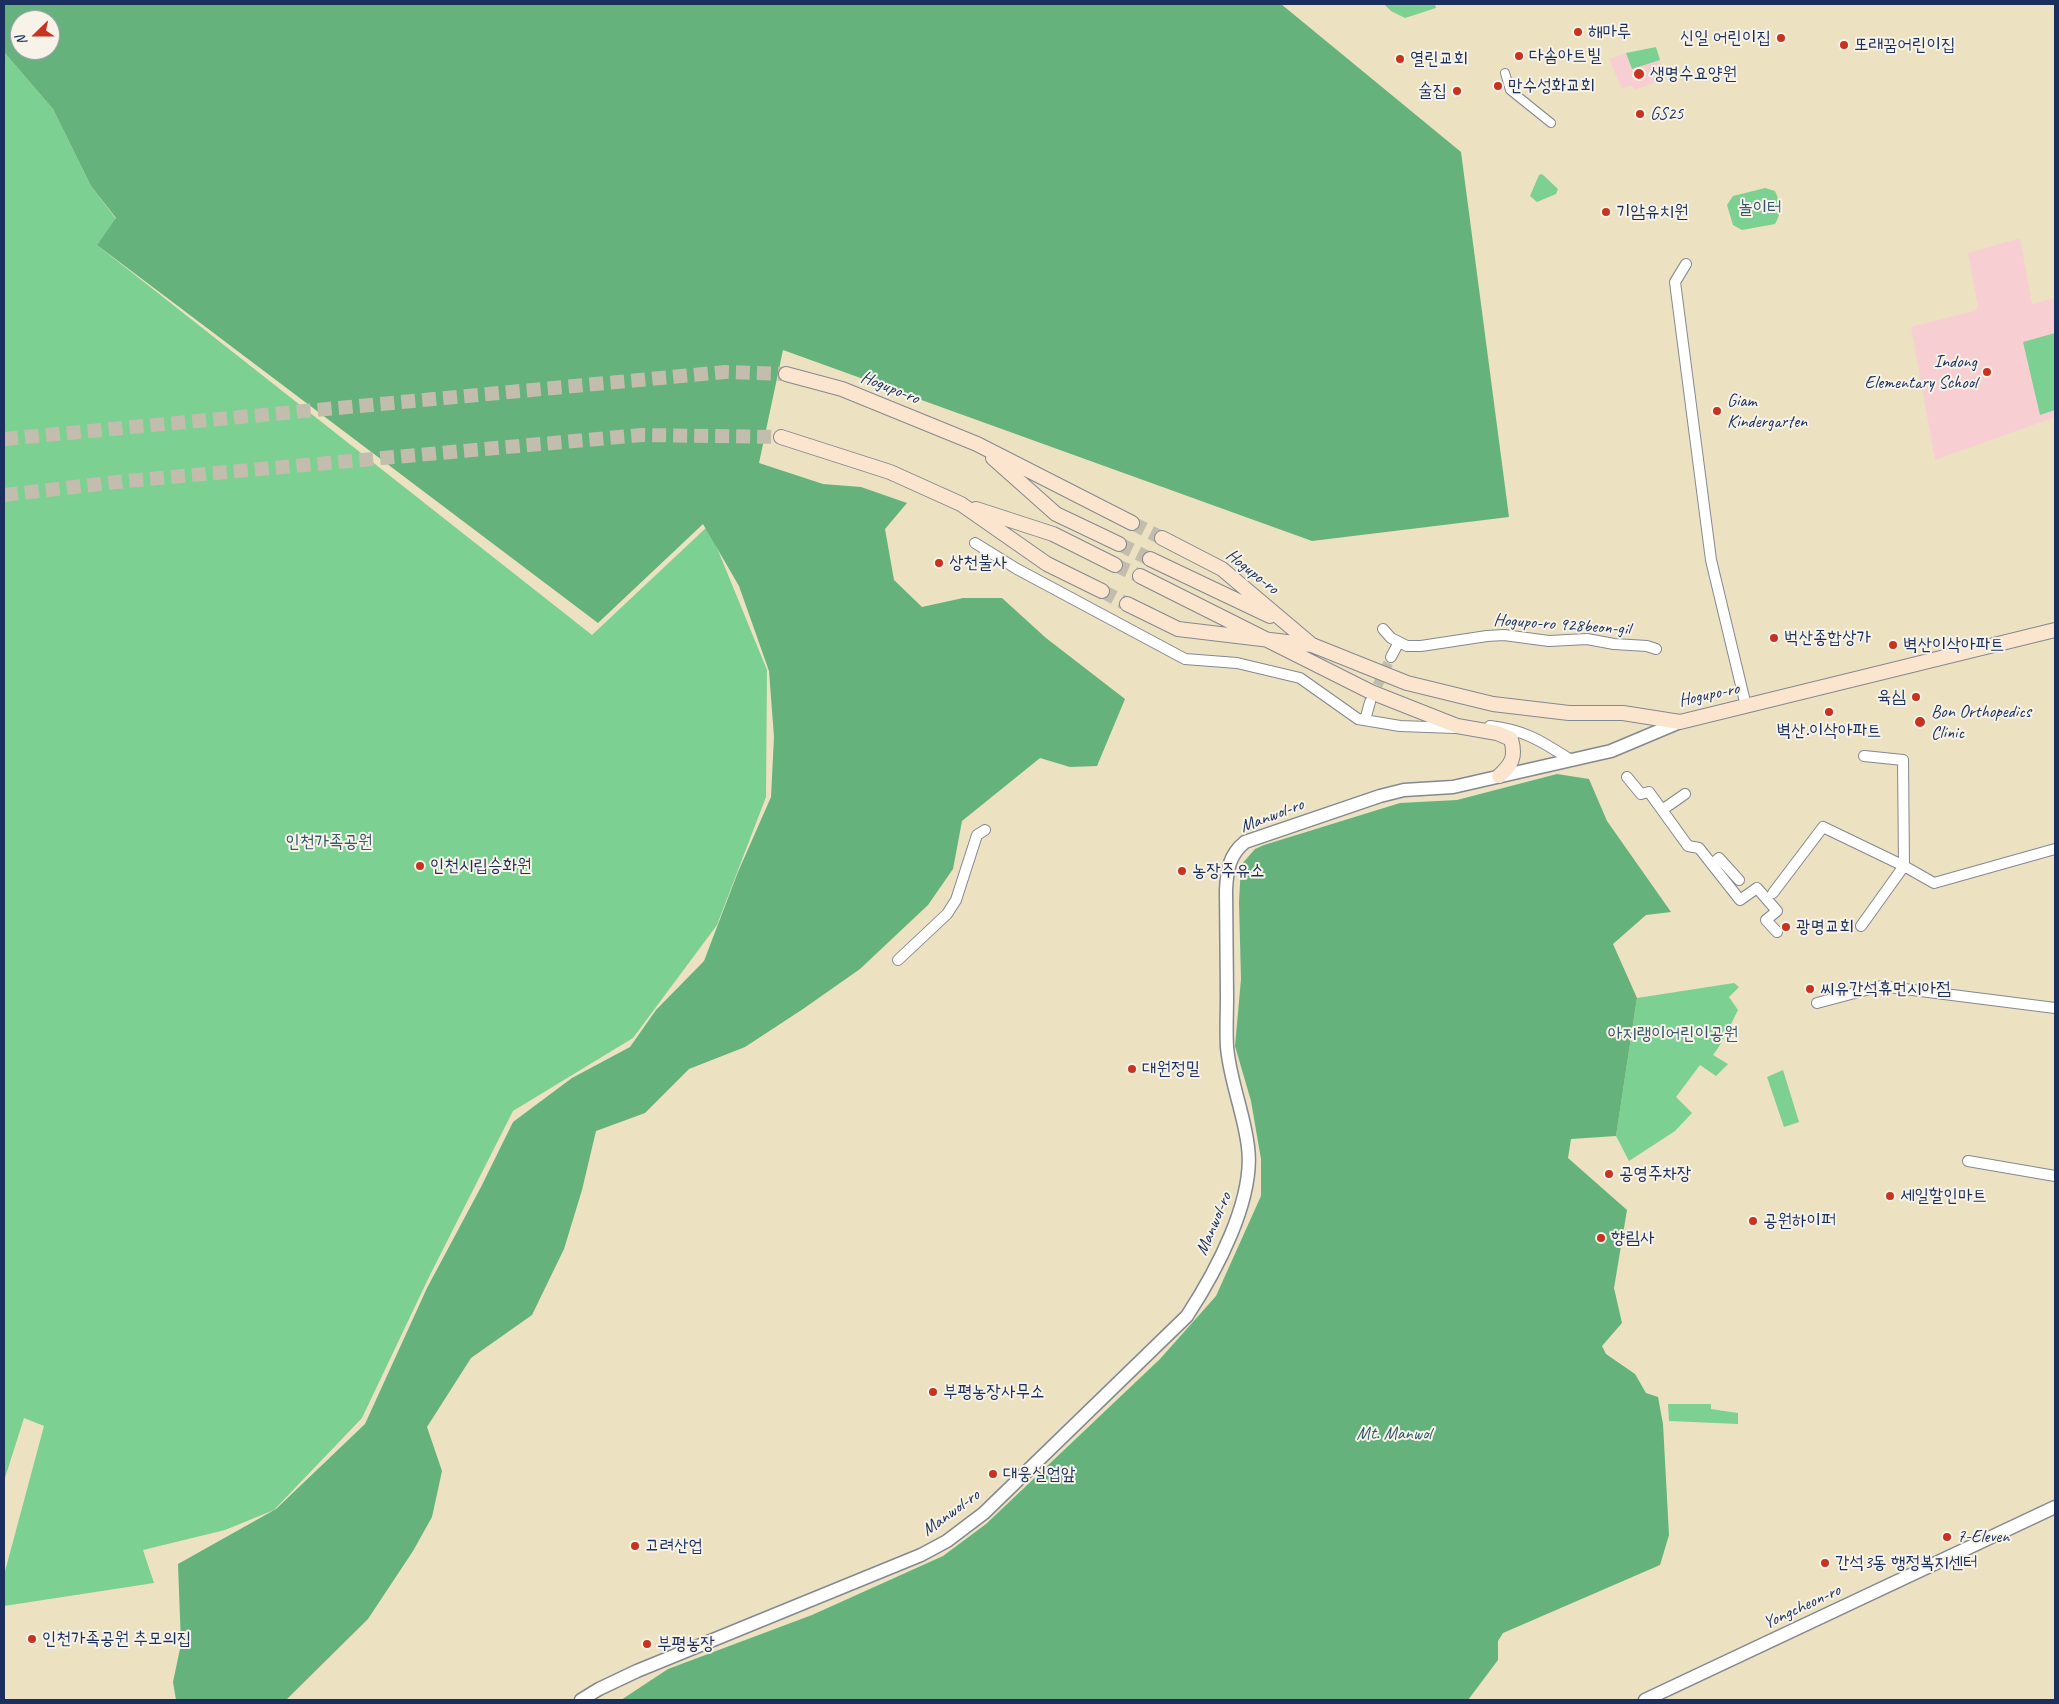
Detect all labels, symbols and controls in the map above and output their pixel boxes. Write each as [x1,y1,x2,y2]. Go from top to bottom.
north arrow [10,10,60,60]
place label: 해마루 [1588,21,1631,43]
marker: 해마루 [1572,26,1584,38]
place label: 신일 어린이집 [1680,27,1771,49]
marker: 신일 어린이집 [1775,32,1787,44]
text: N [12,33,31,48]
place label: 또래꿈어린이집 [1854,34,1955,56]
marker: 또래꿈어린이집 [1838,39,1850,51]
place label: 다솜아트빌 [1529,45,1601,67]
place label: 열린교회 [1410,48,1468,70]
marker: 다솜아트빌 [1513,50,1525,62]
marker: 열린교회 [1394,53,1406,65]
place label: 생명수요양원 [1650,63,1737,85]
marker: 생명수요양원 [1632,67,1646,81]
place label: 만수성화교회 [1508,75,1595,97]
place label: 술집 [1418,80,1447,102]
marker: 만수성화교회 [1492,80,1504,92]
marker: 술집 [1451,85,1463,97]
place label: GS25 [1650,103,1683,125]
marker: GS25 [1634,108,1646,120]
park label: 놀이터 [1738,197,1782,219]
place label: 기암유치원 [1616,201,1688,223]
marker: 기암유치원 [1600,206,1612,218]
place label: Indong Elementary School [1865,351,1977,394]
street label: Hogupo-ro [857,366,923,410]
marker: Indong Elementary School [1981,366,1993,378]
place label: Giam Kindergarten [1727,390,1807,432]
marker: Giam Kindergarten [1711,405,1723,417]
street label: Hogupo-ro [1221,545,1283,599]
place label: 상천불사 [949,552,1007,574]
marker: 상천불사 [933,557,945,569]
street label: Hogupo-ro 928beon-gil [1493,609,1631,641]
place label: 벅산종합상가 [1784,627,1871,649]
marker: 벅산종합상가 [1768,632,1780,644]
place label: 벽산이삭아파트 [1903,634,2004,656]
marker: 벽산이삭아파트 [1887,639,1899,651]
street label: Hogupo-ro [1677,678,1741,712]
place label: 육심 [1877,686,1906,708]
marker: 육심 [1910,691,1922,703]
place label: Bon Orthopedics Clinic [1931,701,2031,744]
marker: 벽산.이삭아파트 [1823,706,1835,718]
marker: Bon Orthopedics Clinic [1913,715,1927,729]
place label: 벽산.이삭아파트 [1777,720,1881,742]
street label: Manwol-ro [1237,794,1307,838]
park label: 인천가족공원 [286,831,372,853]
place label: 인천시립승화원 [430,855,531,877]
marker: 인천시립승화원 [414,860,426,872]
place label: 농장주유소 [1192,860,1264,882]
marker: 농장주유소 [1176,865,1188,877]
place label: 광명교회 [1796,916,1854,938]
marker: 광명교회 [1780,921,1792,933]
place label: 씨유간석휴먼시아점 [1820,978,1950,1000]
marker: 씨유간석휴먼시아점 [1804,983,1816,995]
park label: 아지랭이어린이공원 [1608,1023,1738,1045]
place label: 대원정밀 [1142,1058,1200,1080]
marker: 대원정밀 [1126,1063,1138,1075]
place label: 공영주차장 [1619,1163,1691,1185]
marker: 공영주차장 [1603,1168,1615,1180]
place label: 세일할인마트 [1900,1185,1987,1207]
street label: Manwol-ro [1191,1189,1237,1259]
marker: 세일할인마트 [1884,1190,1896,1202]
place label: 공원하이퍼 [1763,1210,1835,1232]
marker: 공원하이퍼 [1747,1215,1759,1227]
place label: 향림사 [1611,1227,1654,1249]
marker: 향림사 [1595,1232,1607,1244]
place label: 부평농장사무소 [943,1381,1044,1403]
marker: 부평농장사무소 [927,1386,939,1398]
park label: Mt. Manwol [1357,1423,1431,1445]
place label: 대웅실업앞 [1003,1463,1075,1485]
marker: 대웅실업앞 [987,1468,999,1480]
street label: Manwol-ro [918,1485,984,1541]
place label: 7-Eleven [1957,1526,2009,1548]
marker: 7-Eleven [1941,1531,1953,1543]
place label: 고려산업 [645,1535,703,1557]
marker: 고려산업 [629,1540,641,1552]
place label: 간석3동 행정복지센터 [1835,1552,1978,1574]
marker: 간석3동 행정복지센터 [1819,1557,1831,1569]
street label: Yongcheon-ro [1760,1580,1844,1634]
place label: 인천가족공원 추모의집 [42,1628,191,1650]
marker: 인천가족공원 추모의집 [26,1633,38,1645]
place label: 부평농장 [657,1633,715,1655]
marker: 부평농장 [641,1638,653,1650]

